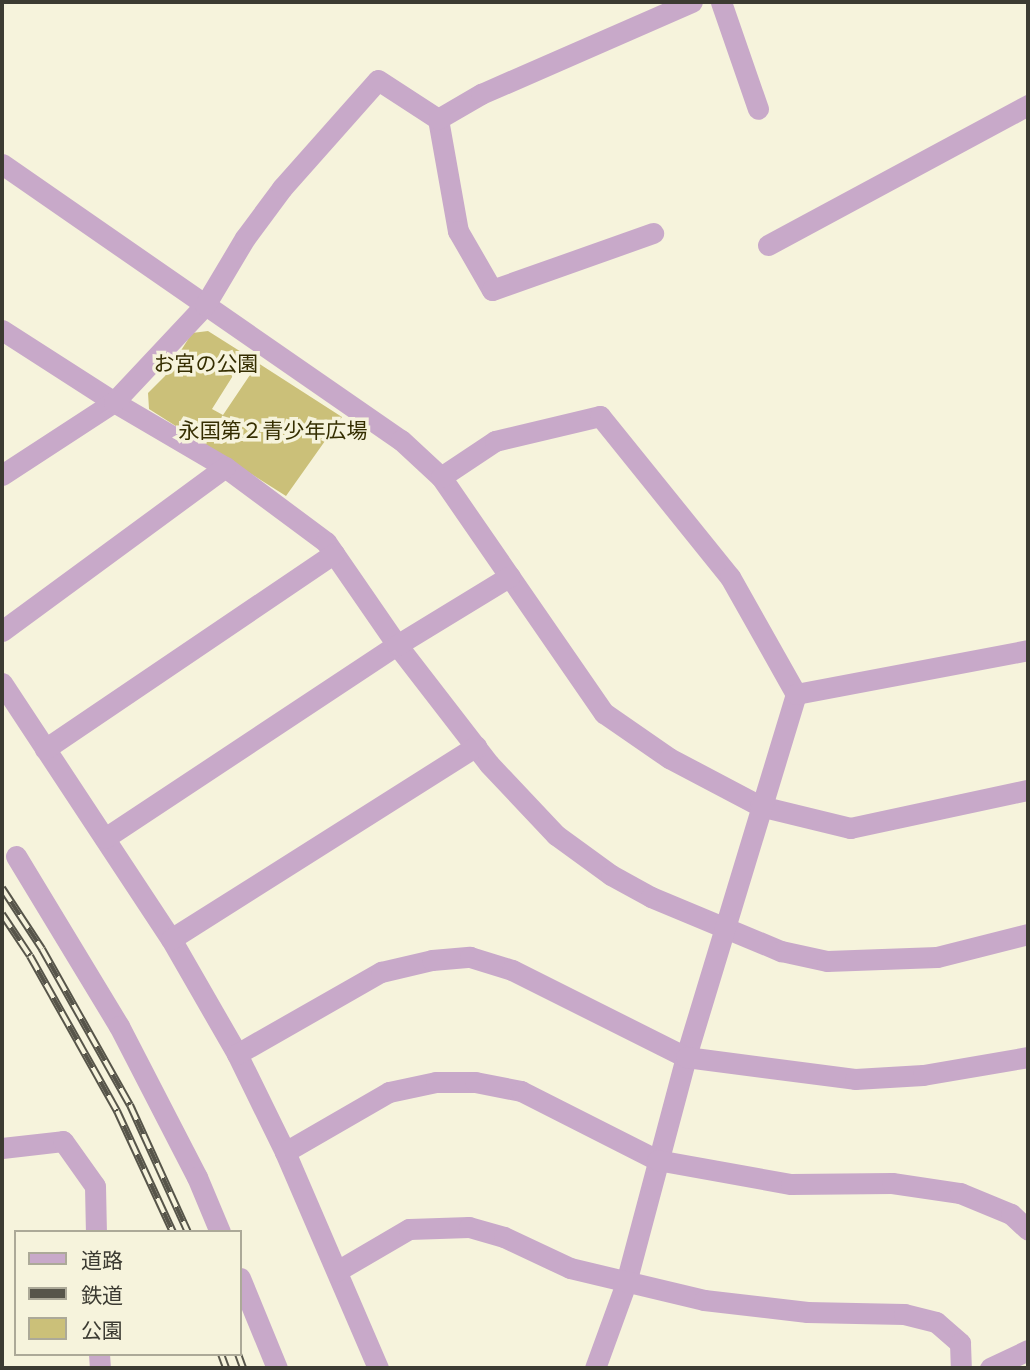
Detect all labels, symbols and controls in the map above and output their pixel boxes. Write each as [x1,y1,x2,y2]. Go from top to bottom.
park label: お宮の公園 [154,351,258,377]
park label: 永国第２青少年広場 [179,418,367,444]
legend [14,1230,242,1356]
text: 道路 [81,1248,123,1274]
text: 鉄道 [81,1283,123,1309]
text: 公園 [81,1318,123,1344]

